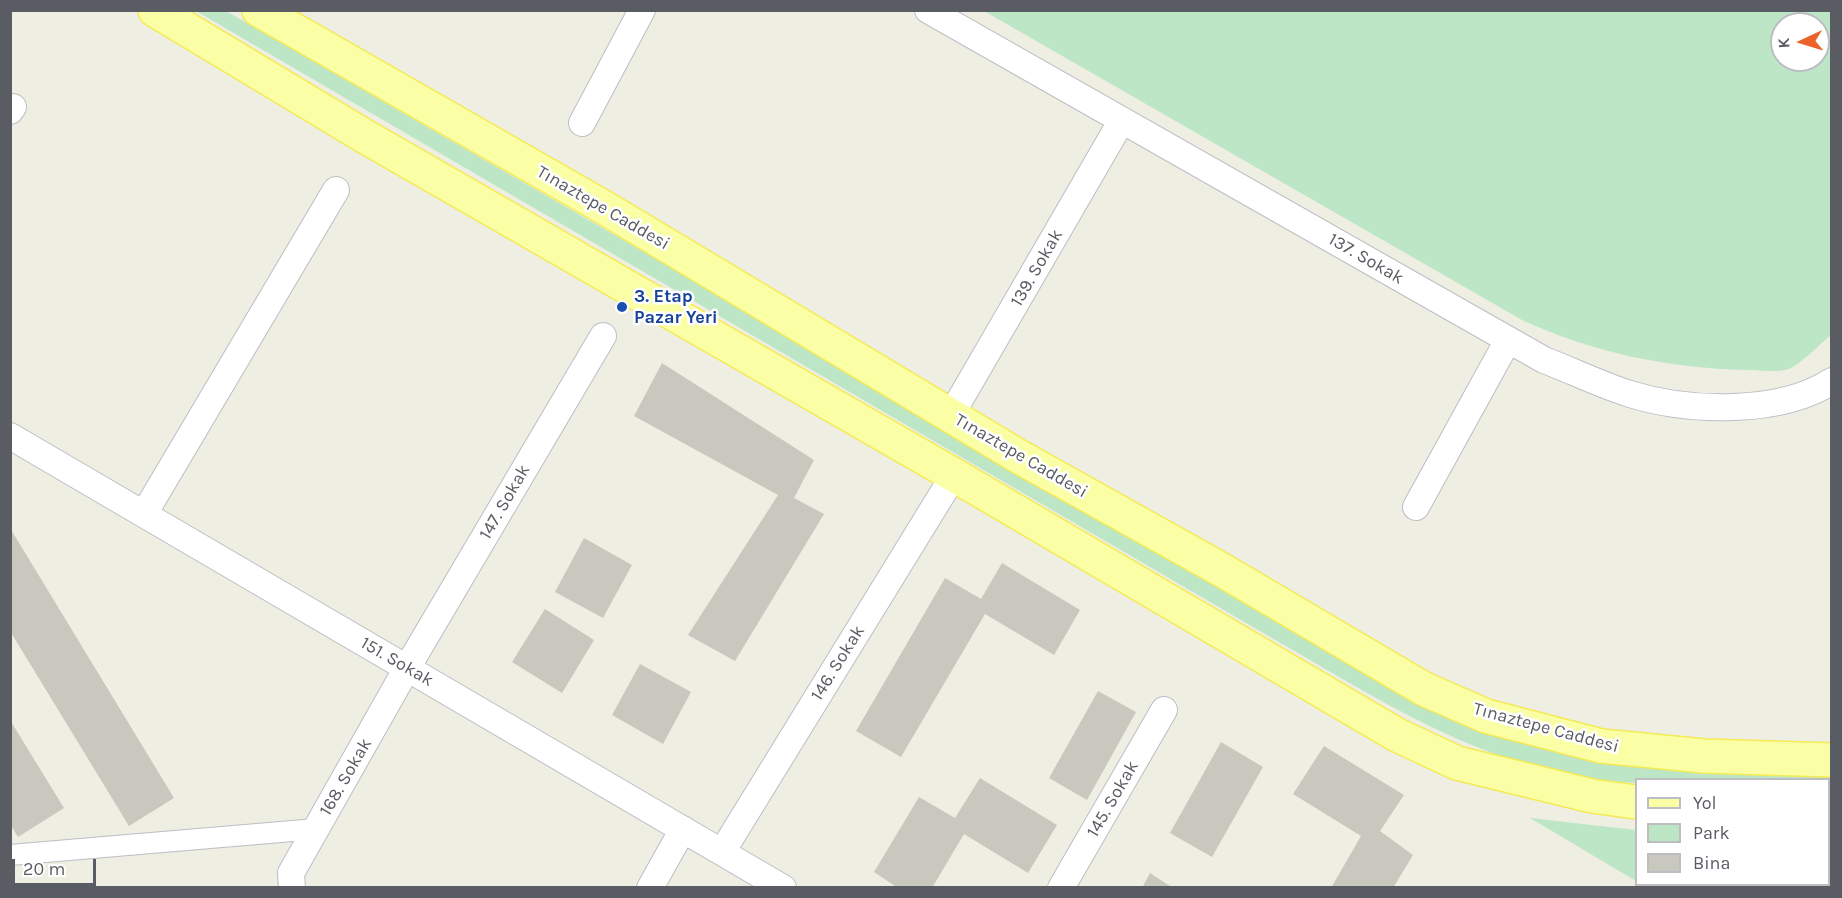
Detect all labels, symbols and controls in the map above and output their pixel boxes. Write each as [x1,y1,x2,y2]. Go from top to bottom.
north arrow [1770,12,1830,72]
text: K [1774,37,1793,49]
street label: Tınaztepe Caddesi [533,161,673,255]
street label: 139. Sokak [1006,226,1068,310]
street label: 137. Sokak [1324,229,1408,289]
place label: 3. Etap Pazar Yeri [634,286,718,328]
marker: 3. Etap Pazar Yeri [615,300,629,314]
street label: Tınaztepe Caddesi [951,409,1091,503]
street label: 147. Sokak [475,461,535,543]
street label: 146. Sokak [806,621,870,705]
street label: 151. Sokak [357,633,437,691]
street label: Tınaztepe Caddesi [1471,698,1621,758]
street label: 168. Sokak [315,734,377,820]
street label: 145. Sokak [1083,757,1143,841]
legend [1635,778,1830,886]
text: Yol [1693,792,1717,814]
text: Park [1693,822,1730,844]
scale bar [15,847,99,885]
text: Bina [1693,852,1730,874]
text: 20 m [23,858,65,880]

